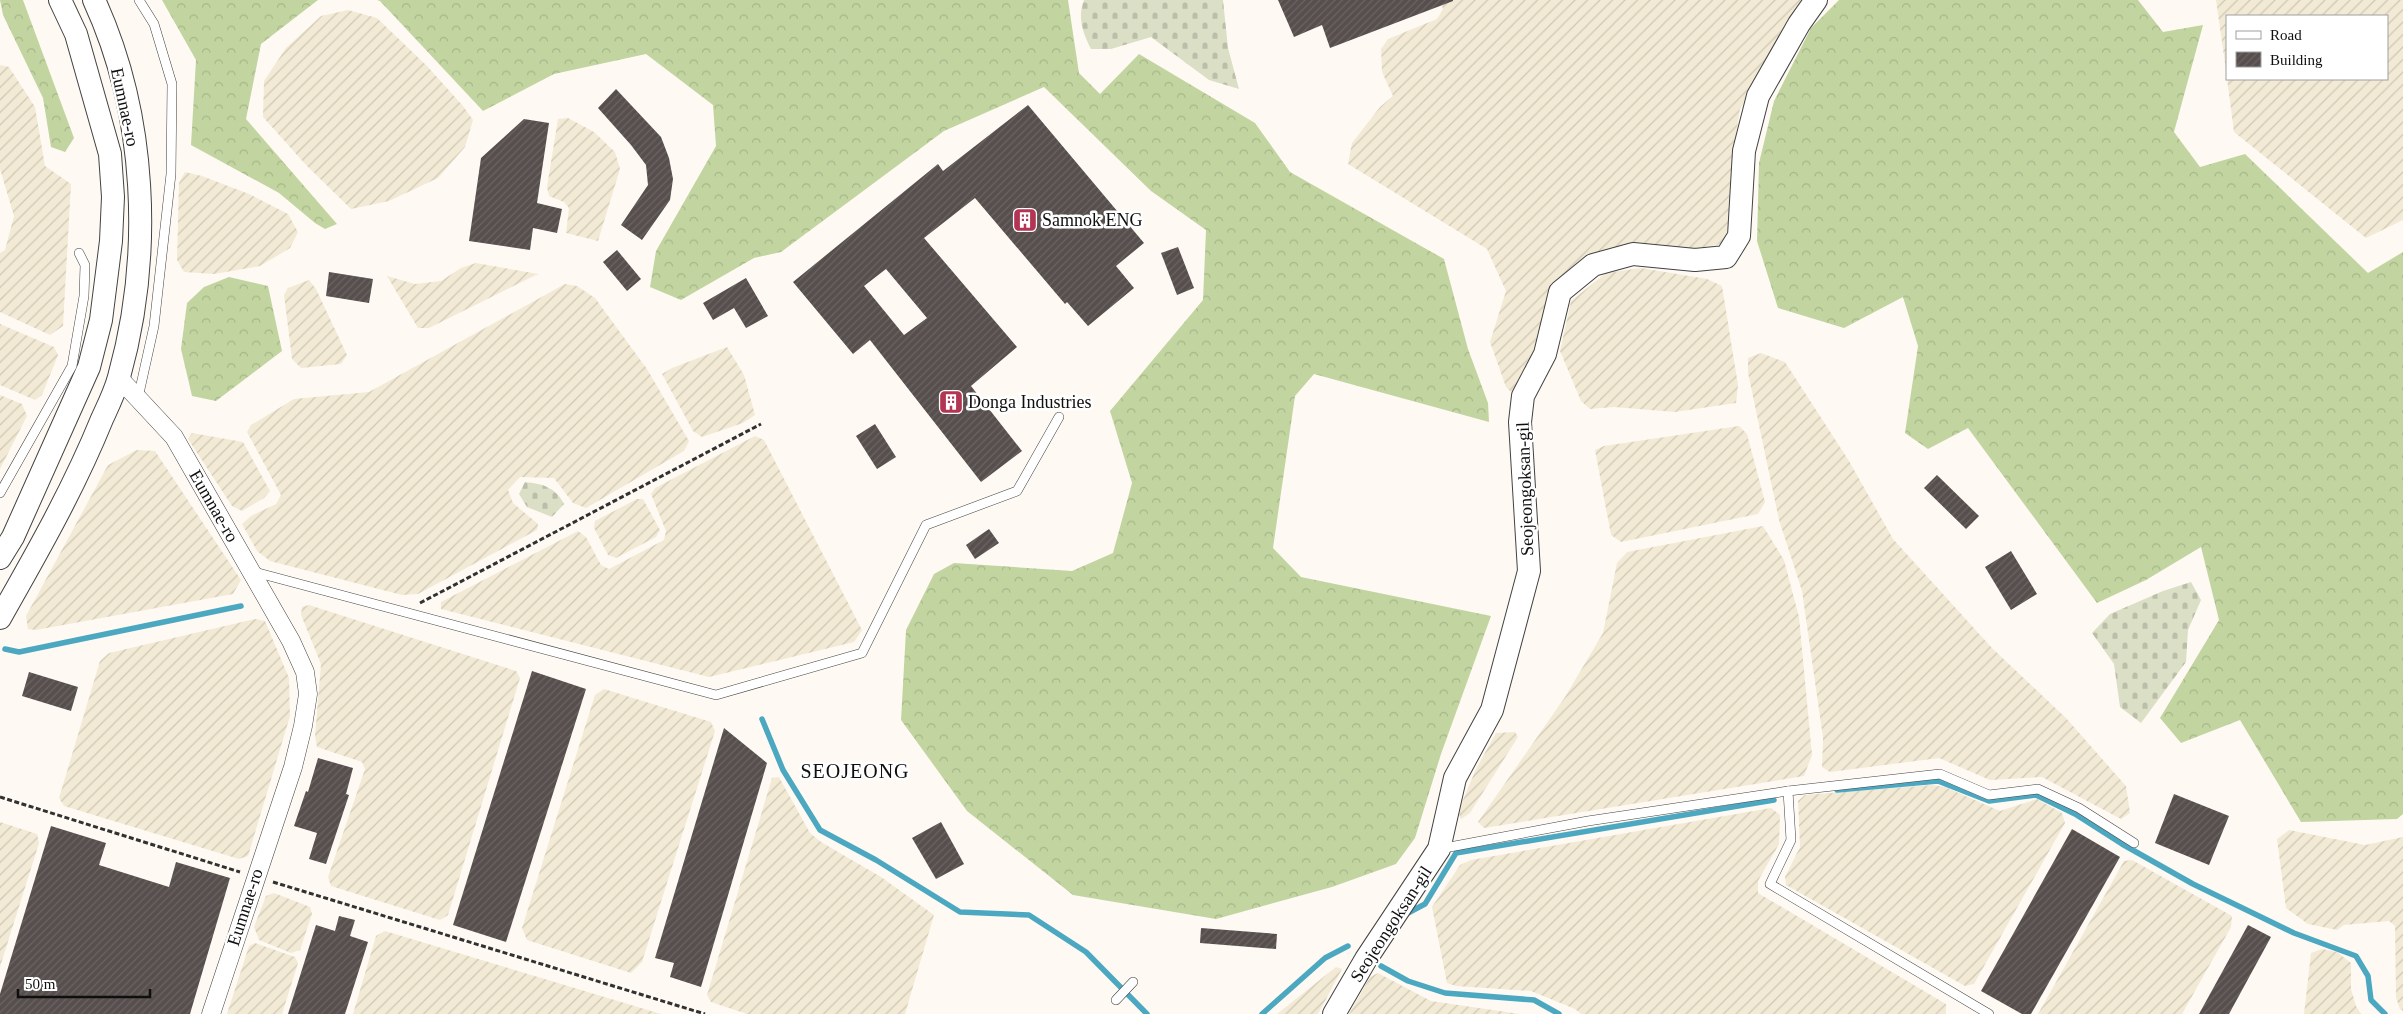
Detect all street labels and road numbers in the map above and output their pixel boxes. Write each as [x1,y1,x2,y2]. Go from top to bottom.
street label: Eumnae-ro [107,66,143,148]
street label: Seojeongoksan-gil [1513,422,1537,556]
street label: Eumnae-ro [185,466,243,546]
street label: Seojeongoksan-gil [1346,862,1436,986]
street label: Eumnae-ro [223,866,267,948]

